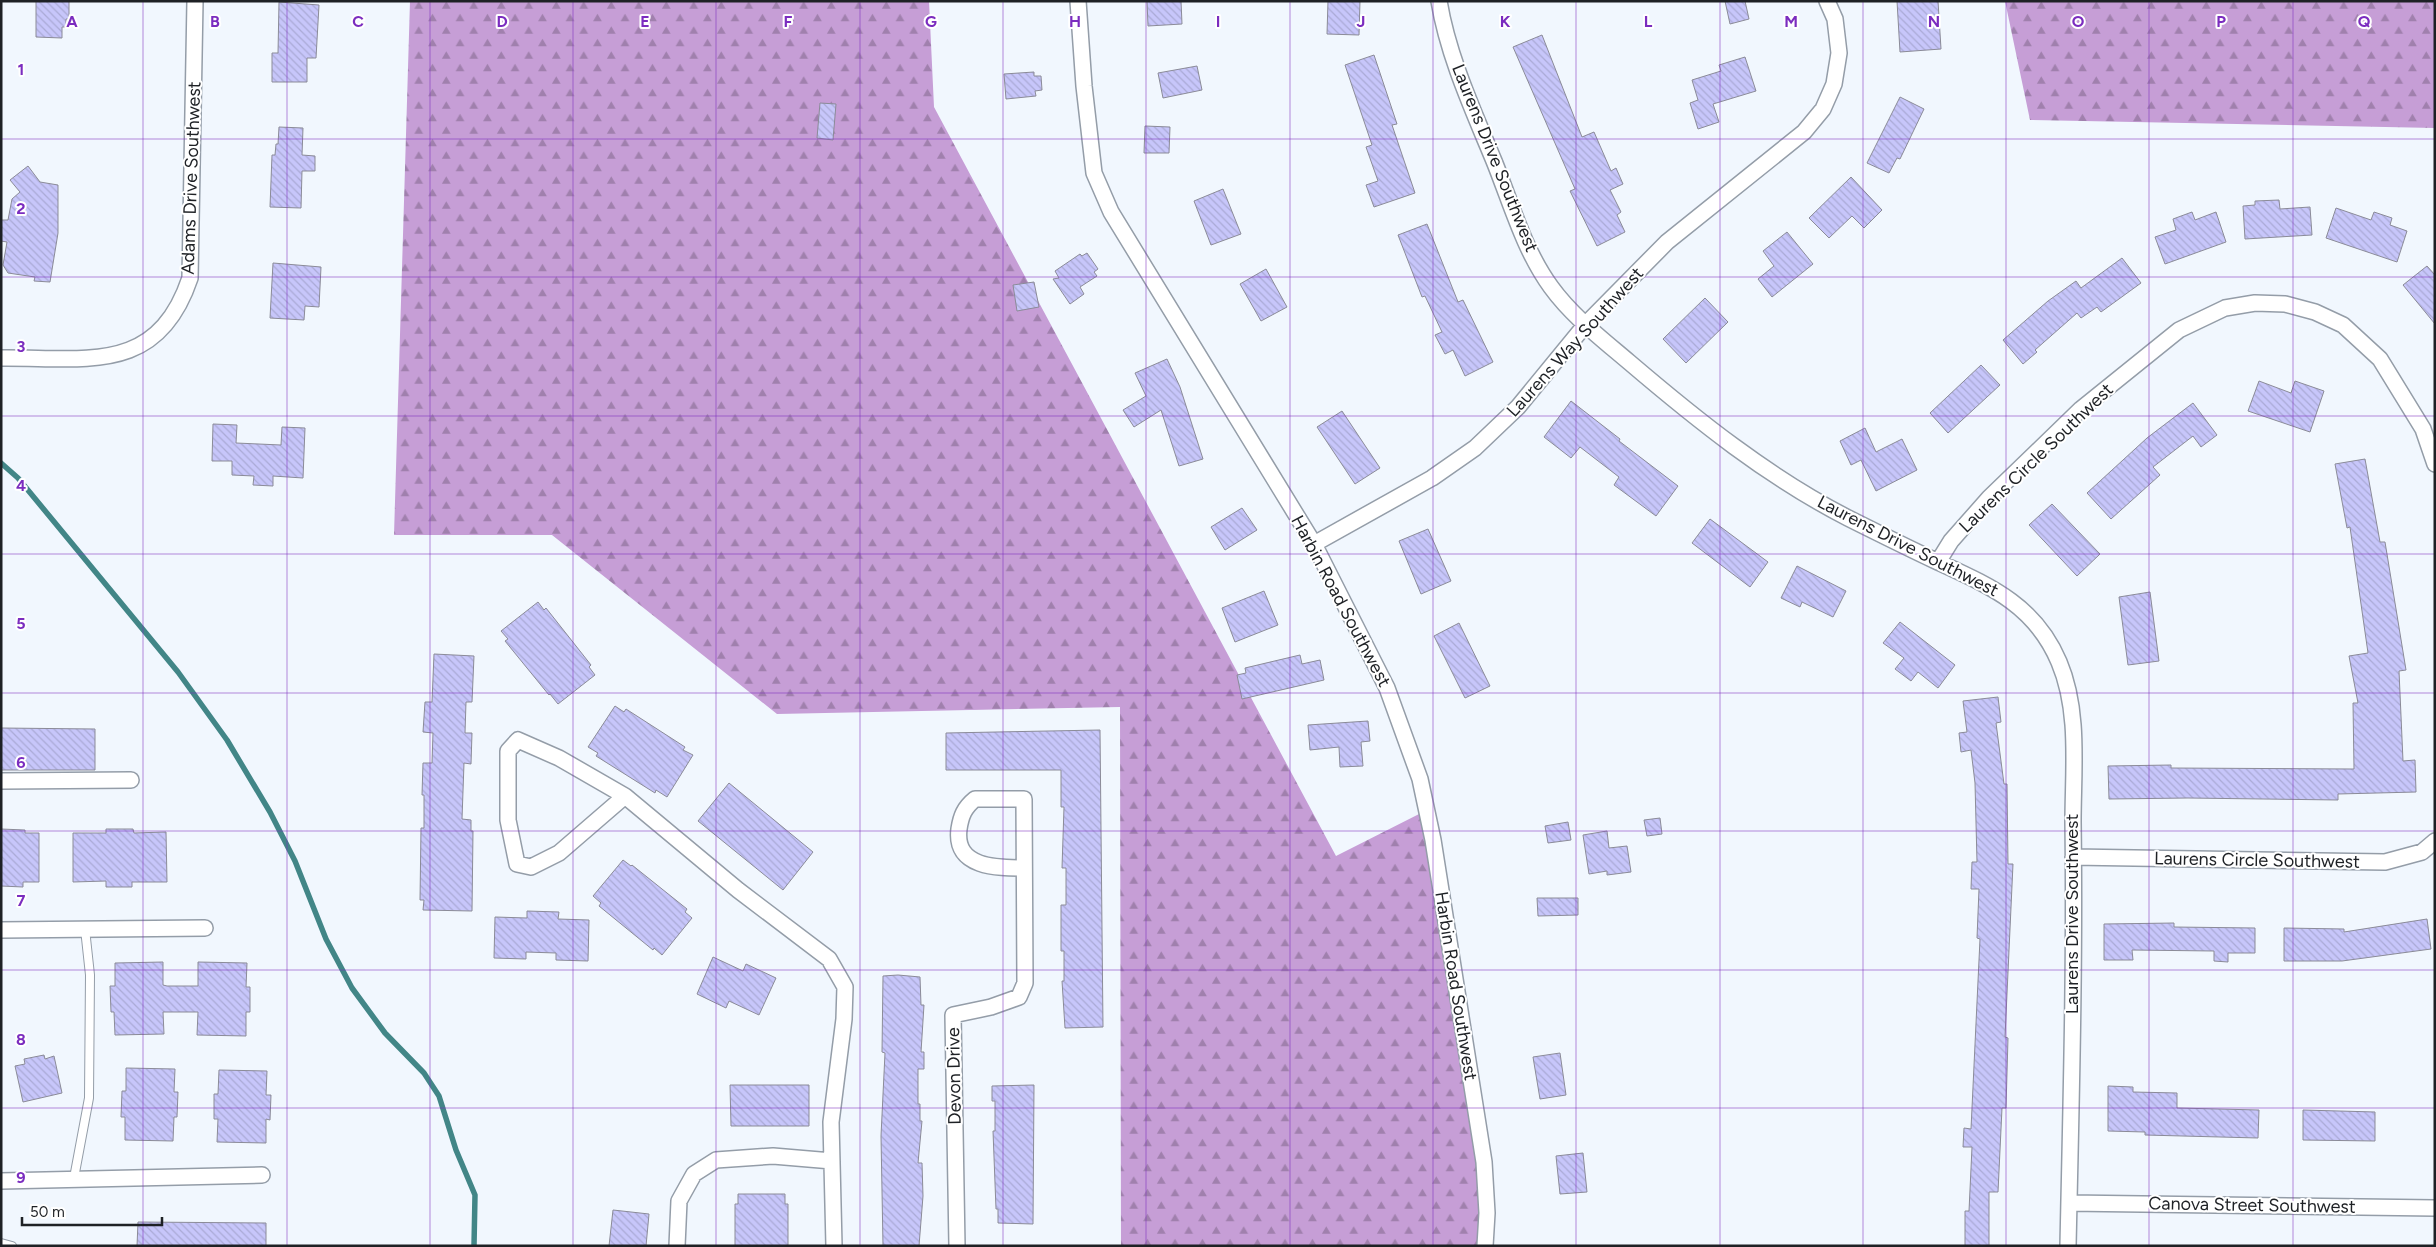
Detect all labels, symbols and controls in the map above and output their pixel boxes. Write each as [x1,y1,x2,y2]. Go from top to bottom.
text: A [66,12,78,31]
text: B [210,12,220,31]
text: C [352,12,364,31]
text: D [496,12,508,31]
text: E [640,12,650,31]
text: F [784,12,793,31]
text: G [925,12,937,31]
text: H [1069,12,1081,31]
text: I [1216,12,1220,31]
text: J [1357,12,1365,31]
text: K [1500,12,1511,31]
text: L [1644,12,1653,31]
text: M [1784,12,1798,31]
text: N [1928,12,1940,31]
text: O [2072,12,2085,31]
text: P [2216,12,2226,31]
text: Q [2358,12,2371,31]
text: 1 [18,60,24,79]
street label: Laurens Drive Southwest [1447,61,1543,255]
street label: Adams Drive Southwest [177,81,205,275]
text: 2 [16,199,26,218]
street label: Laurens Way Southwest [1502,262,1648,421]
text: 3 [17,337,26,356]
street label: Laurens Circle Southwest [1954,378,2118,537]
text: 4 [16,476,26,495]
street label: Laurens Drive Southwest [1814,491,2003,601]
street label: Harbin Road Southwest [1286,511,1396,691]
text: 5 [16,614,26,633]
text: 6 [16,753,26,772]
street label: Laurens Drive Southwest [2061,814,2083,1014]
street label: Laurens Circle Southwest [2154,847,2360,873]
street label: Harbin Road Southwest [1430,890,1482,1082]
text: 7 [17,891,26,910]
street label: Devon Drive [942,1027,966,1125]
text: 8 [16,1030,26,1049]
text: 9 [16,1168,26,1187]
street label: Canova Street Southwest [2148,1192,2356,1218]
scale bar [22,1194,162,1226]
text: 50 m [30,1203,65,1221]

